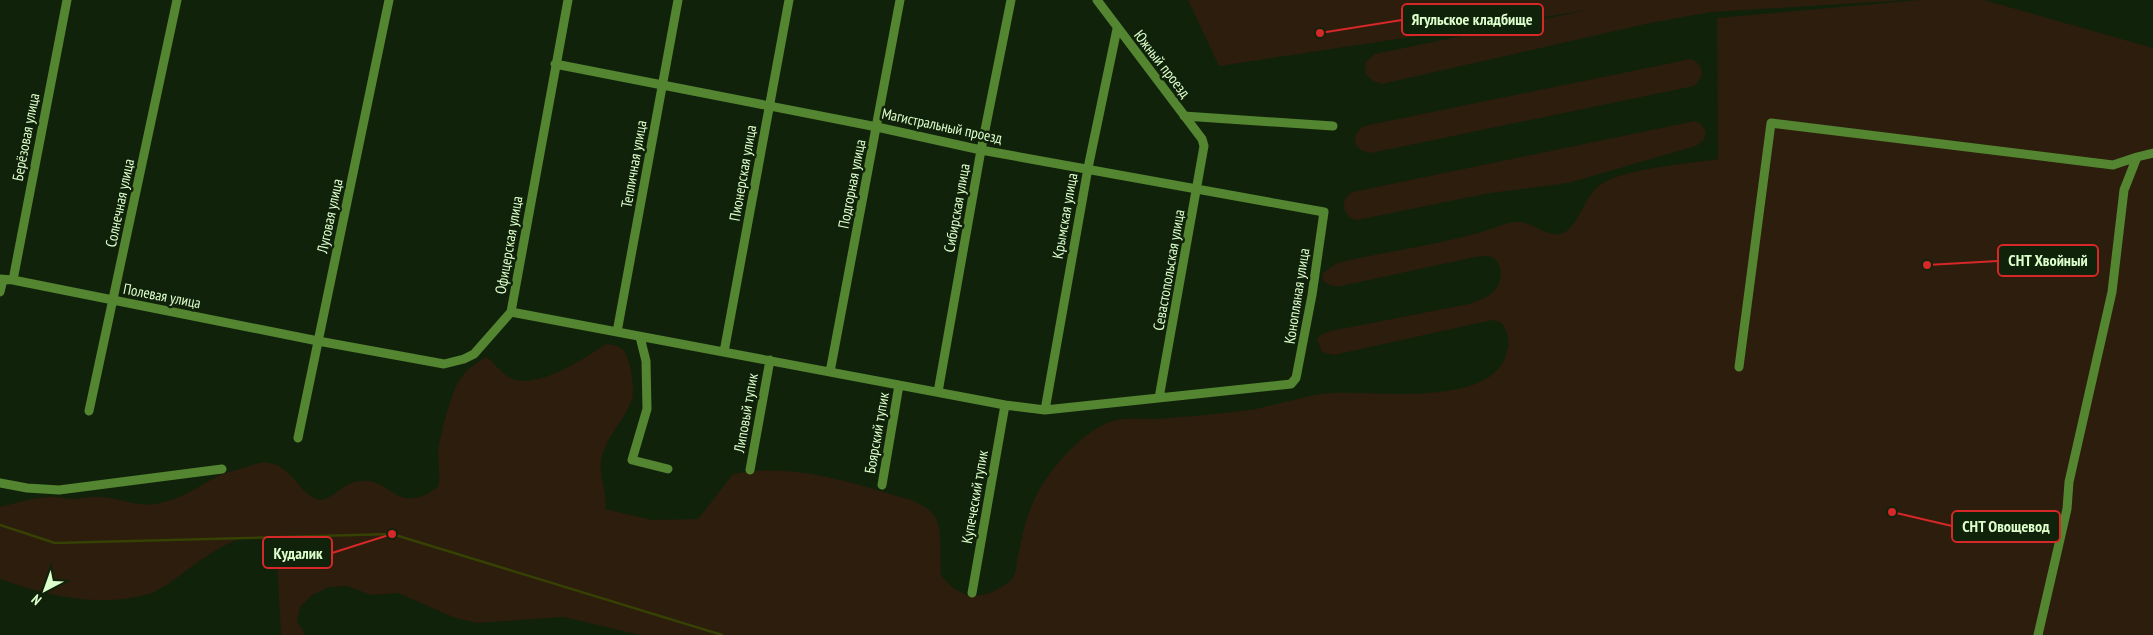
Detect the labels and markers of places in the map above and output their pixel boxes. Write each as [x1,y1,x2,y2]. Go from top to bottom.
callout: Ягульское кладбище [1402,4,1543,35]
callout: СНТ Хвойный [1998,245,2098,276]
callout: СНТ Овощевод [1952,511,2060,542]
callout: Кудалик [263,537,332,568]

